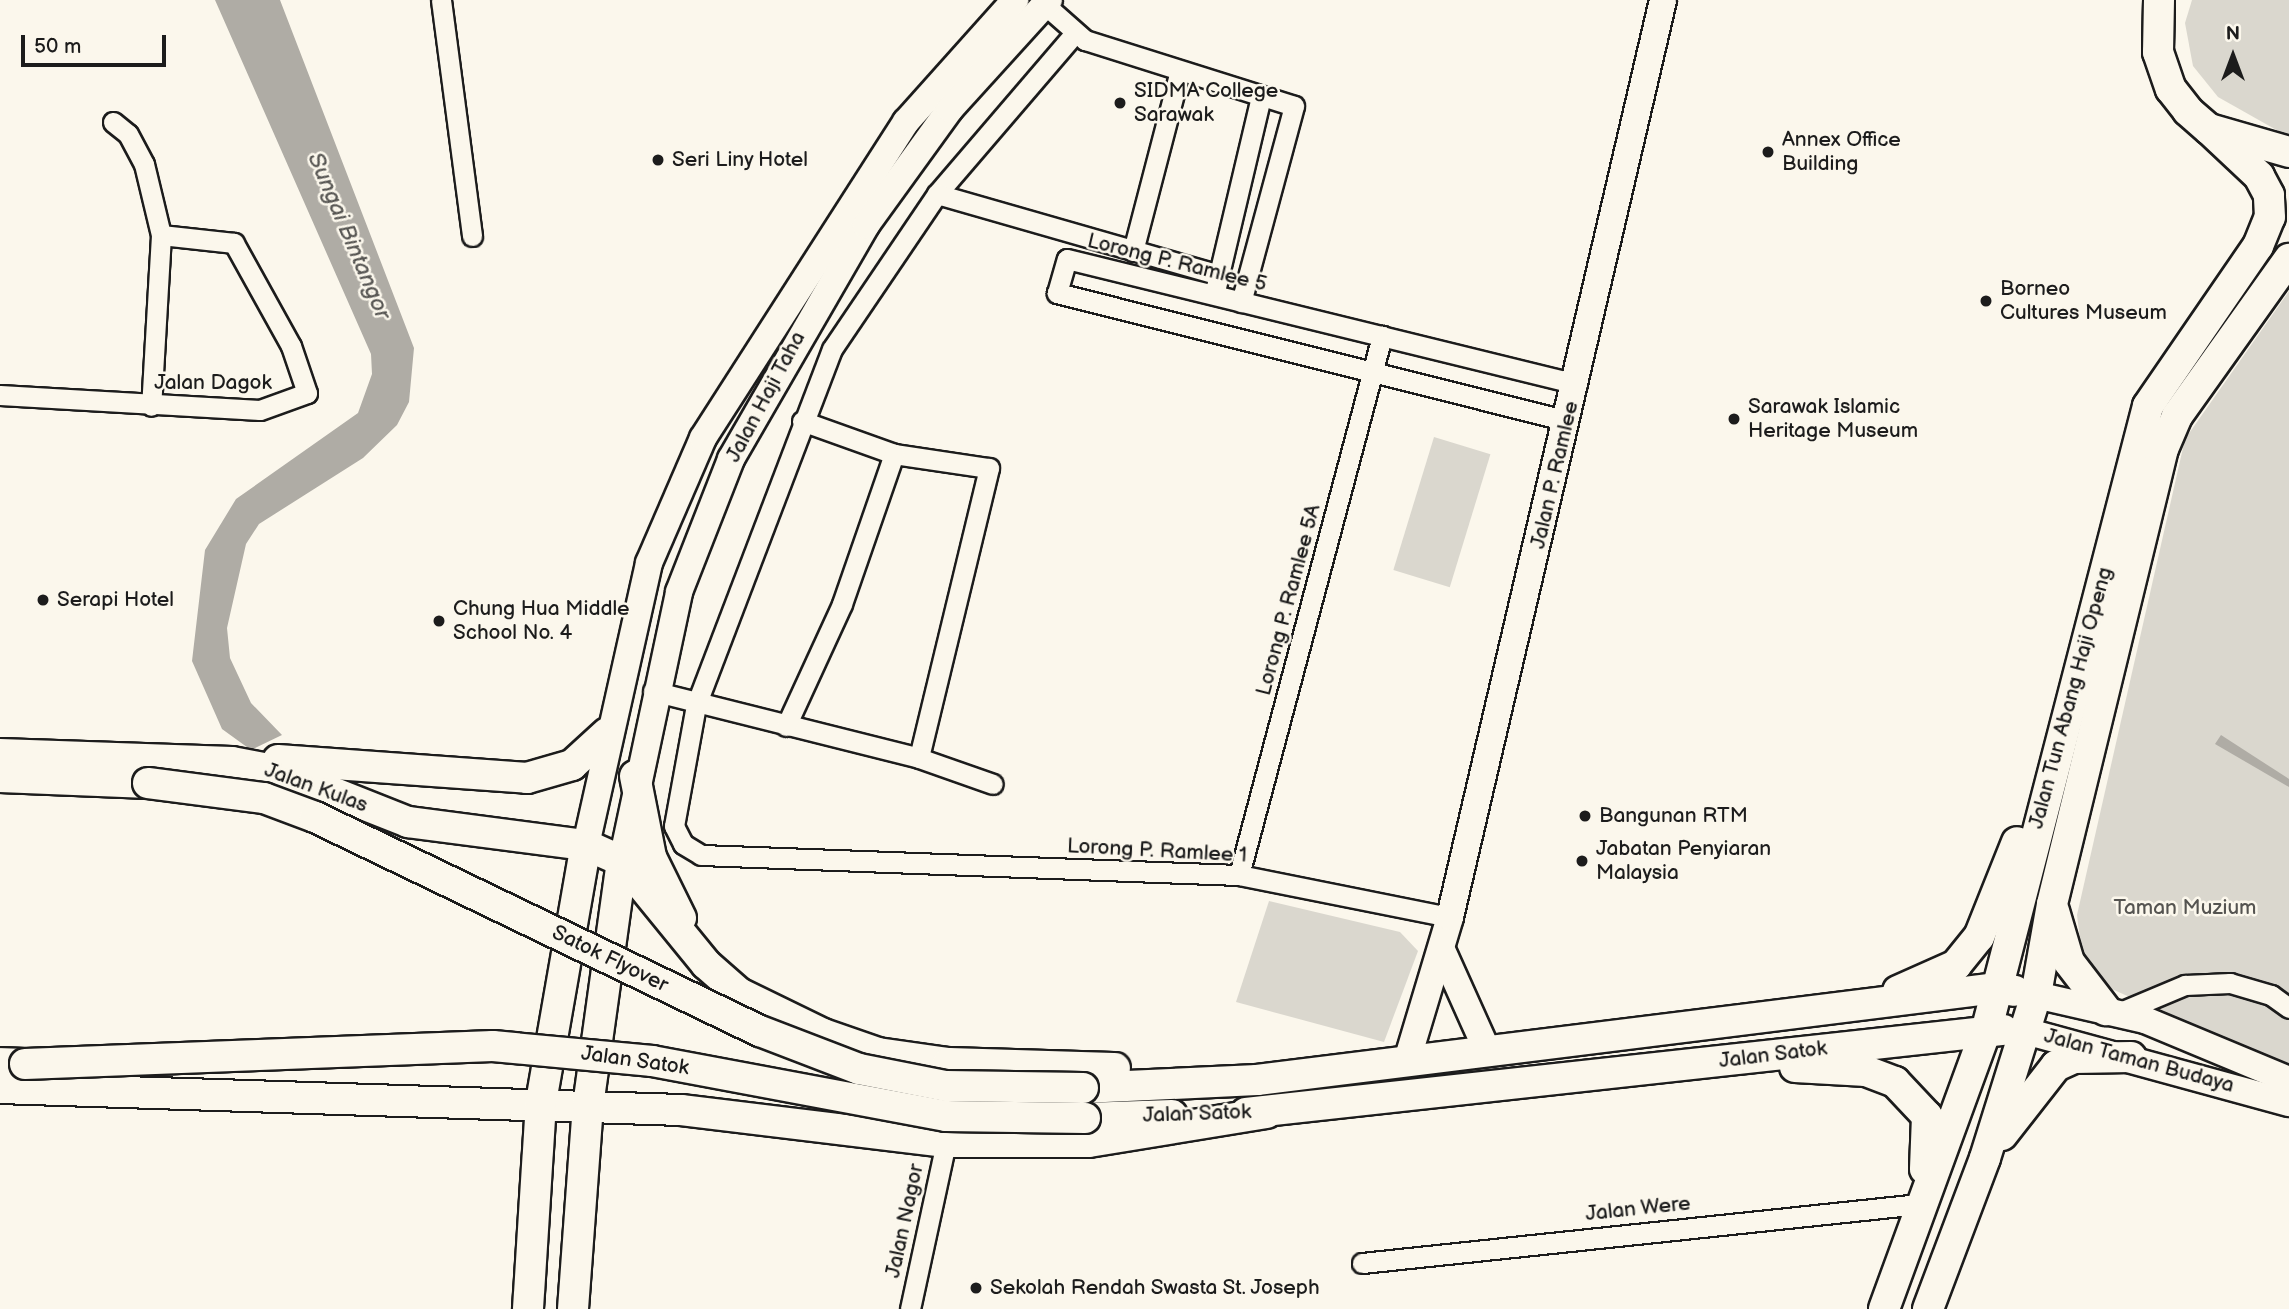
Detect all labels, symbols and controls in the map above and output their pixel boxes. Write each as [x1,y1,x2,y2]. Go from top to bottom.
scale bar [24,21,170,65]
north arrow [2198,21,2268,91]
text: N [2226,23,2240,46]
text: 50 m [34,34,81,59]
place label: SIDMA College Sarawak [1134,78,1278,128]
marker: SIDMA College Sarawak [1112,95,1128,111]
place label: Annex Office Building [1782,127,1901,177]
marker: Annex Office Building [1760,144,1776,160]
place label: Seri Liny Hotel [672,147,809,173]
water label: Sungai Bintangor [301,148,397,324]
marker: Seri Liny Hotel [650,152,666,168]
street label: Lorong P. Ramlee 5 [1085,229,1269,297]
place label: Borneo Cultures Museum [2000,276,2167,326]
marker: Borneo Cultures Museum [1978,293,1994,309]
street label: Jalan Haji Taha [721,327,811,467]
street label: Jalan Dagok [154,370,272,396]
place label: Sarawak Islamic Heritage Museum [1748,394,1918,444]
street label: Jalan P. Ramlee [1526,399,1584,551]
marker: Sarawak Islamic Heritage Museum [1726,411,1742,427]
street label: Lorong P. Ramlee 5A [1251,502,1327,698]
street label: Jalan Tun Abang Haji Openg [2024,564,2118,832]
place label: Serapi Hotel [57,587,174,613]
marker: Serapi Hotel [35,592,51,608]
place label: Chung Hua Middle School No. 4 [453,596,629,646]
marker: Chung Hua Middle School No. 4 [431,613,447,629]
street label: Jalan Kulas [261,758,371,818]
place label: Bangunan RTM [1599,803,1748,829]
marker: Bangunan RTM [1577,808,1593,824]
street label: Lorong P. Ramlee 1 [1066,834,1248,868]
place label: Jabatan Penyiaran Malaysia [1596,836,1771,886]
marker: Jabatan Penyiaran Malaysia [1574,853,1590,869]
park label: Taman Muzium [2114,895,2256,921]
street label: Satok Flyover [548,920,672,998]
street label: Jalan Taman Budaya [2041,1023,2237,1099]
street label: Jalan Satok [1717,1036,1829,1074]
street label: Jalan Satok [579,1041,691,1081]
street label: Jalan Satok [1142,1100,1252,1128]
street label: Jalan Nagor [881,1162,929,1280]
street label: Jalan Were [1584,1191,1692,1227]
place label: Sekolah Rendah Swasta St. Joseph [990,1275,1321,1301]
marker: Sekolah Rendah Swasta St. Joseph [968,1280,984,1296]

